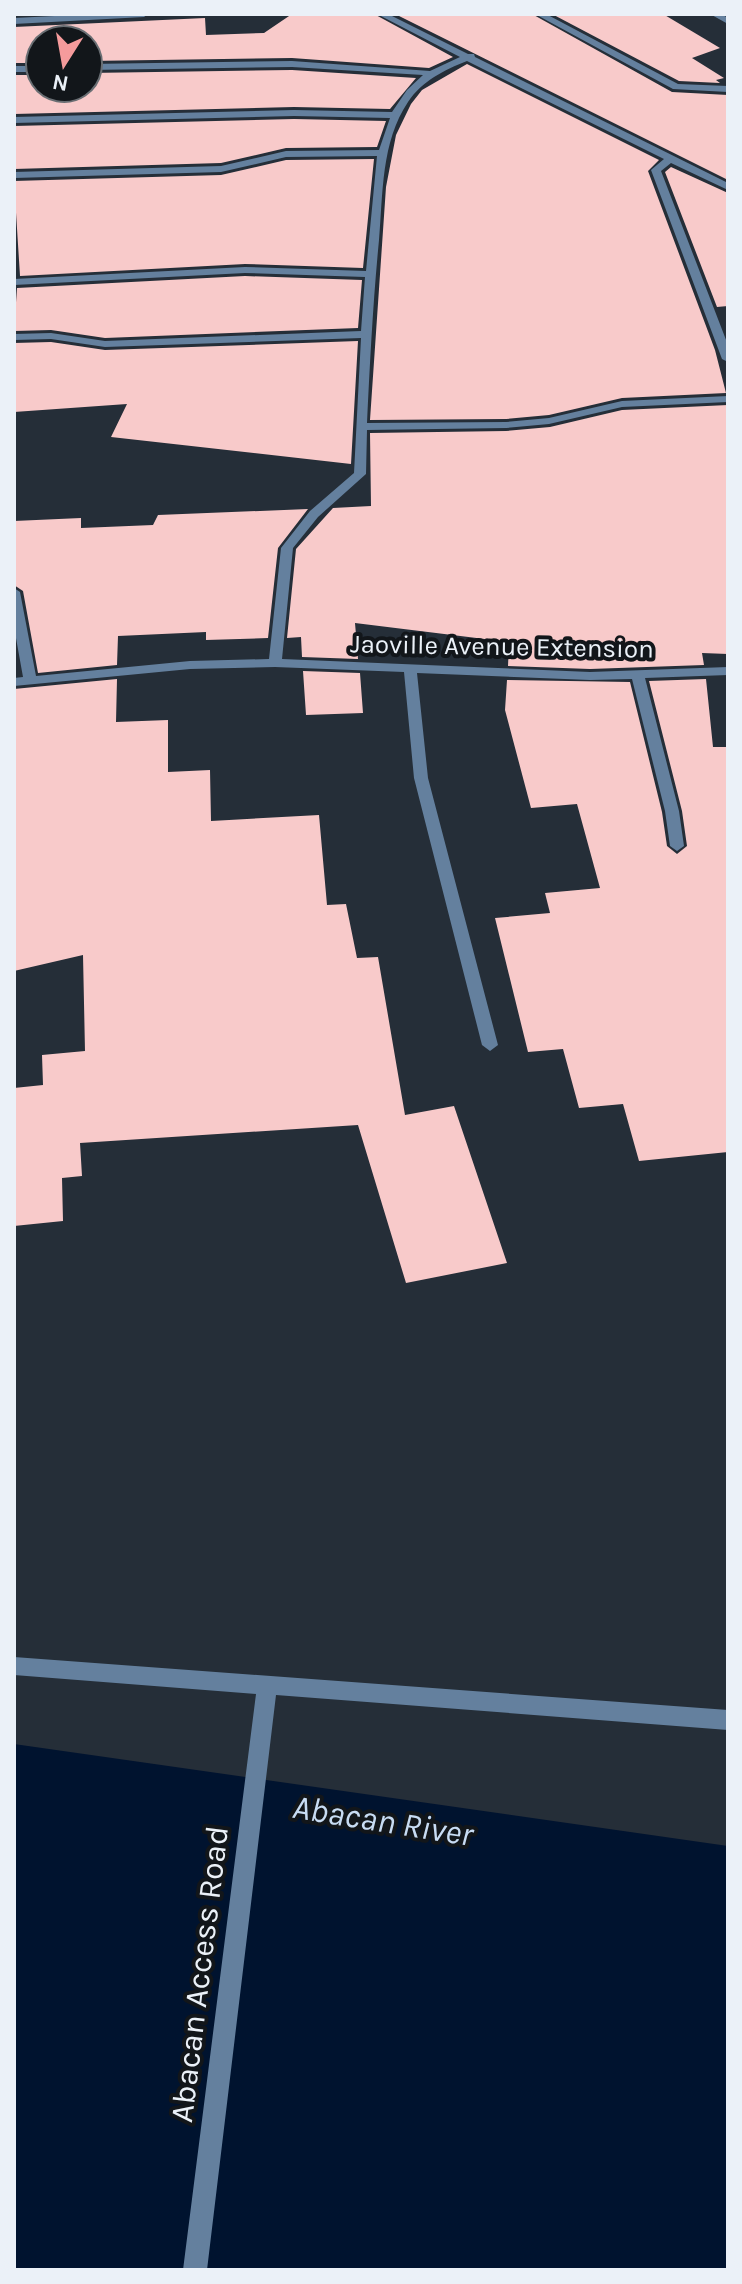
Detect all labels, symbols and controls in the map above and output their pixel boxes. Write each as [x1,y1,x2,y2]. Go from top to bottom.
north arrow [24,24,104,104]
text: N [50,68,71,97]
street label: Jaoville Avenue Extension [350,628,654,665]
water label: Abacan River [290,1787,477,1855]
street label: Abacan Access Road [163,1824,236,2125]

